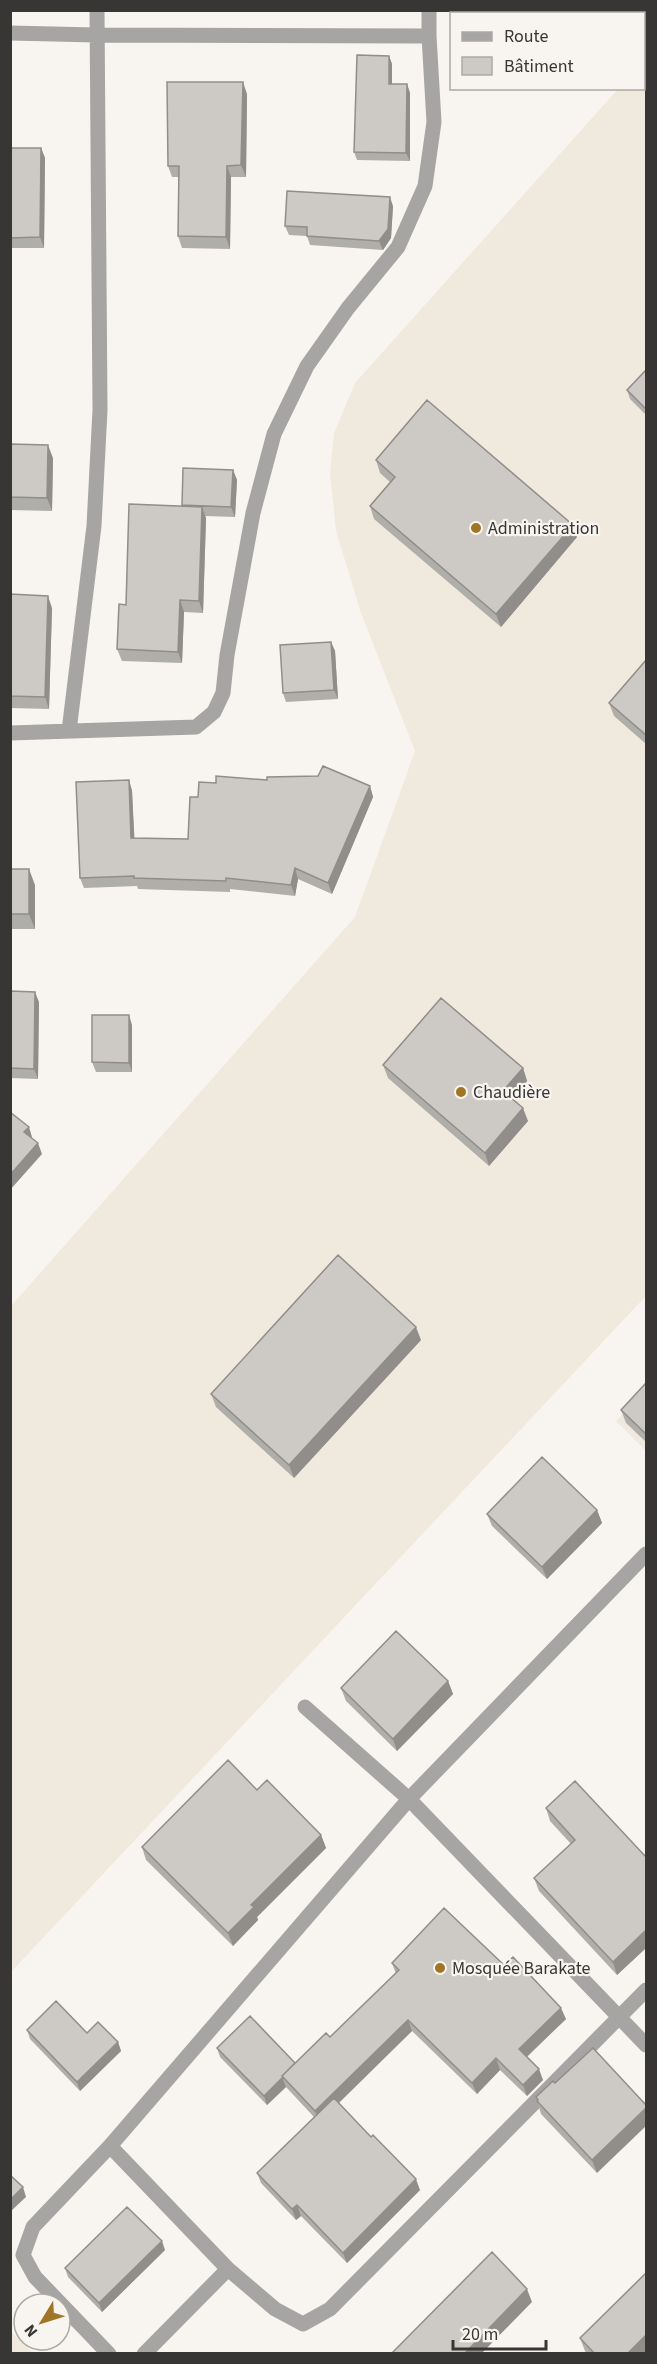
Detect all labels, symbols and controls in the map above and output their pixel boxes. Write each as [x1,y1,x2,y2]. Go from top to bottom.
legend [450,12,645,90]
text: Route [504,24,548,49]
text: Bâtiment [504,54,574,79]
place label: Administration [488,516,599,541]
marker: Administration [469,521,483,535]
place label: Chaudière [473,1080,550,1105]
marker: Chaudière [454,1085,468,1099]
place label: Mosquée Barakate [452,1956,591,1981]
marker: Mosquée Barakate [433,1961,447,1975]
north arrow [12,2292,72,2352]
scale bar [453,2313,546,2351]
text: N [19,2320,43,2342]
text: 20 m [462,2322,498,2347]

